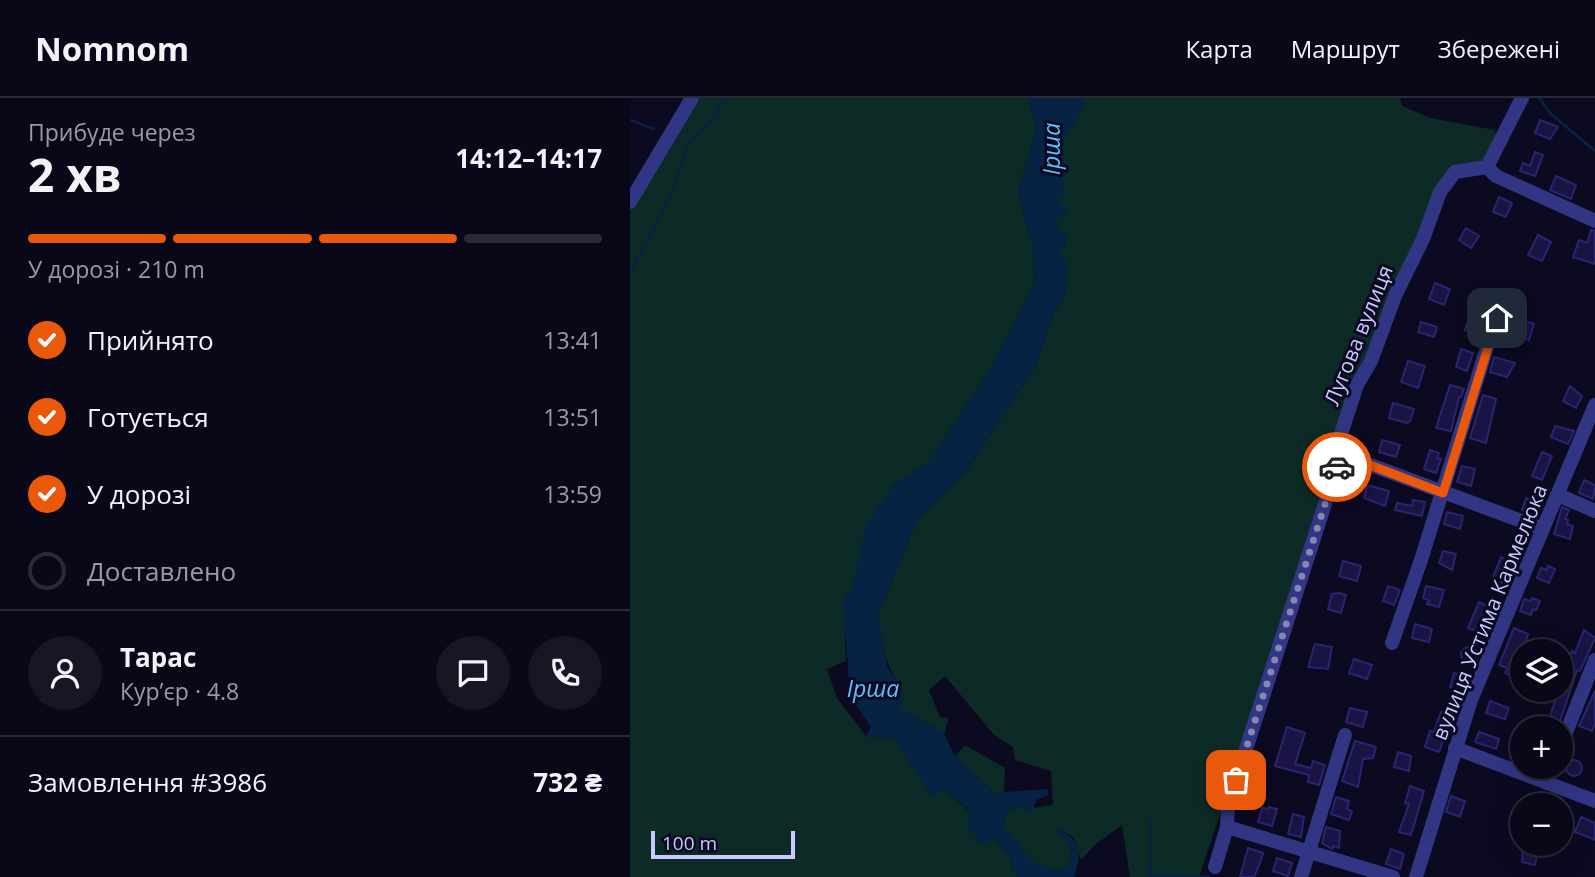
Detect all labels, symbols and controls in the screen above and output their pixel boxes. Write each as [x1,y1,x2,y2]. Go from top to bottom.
text: Nomnom [35,26,189,71]
text: Карта [1185,32,1253,65]
text: Маршрут [1291,32,1400,65]
text: Збережені [1438,32,1560,65]
text: Прибуде через [28,116,196,148]
water label: Ірша [1035,123,1067,175]
text: 14:12–14:17 [455,140,602,176]
text: 2 хв [28,143,122,205]
text: У дорозі · 210 m [28,253,205,285]
street label: Лугова вулиця [1317,261,1399,409]
pin [1467,288,1527,348]
icon: home [1478,299,1516,337]
icon: check [28,321,66,359]
text: Прийнято [87,322,214,358]
text: 13:41 [543,324,602,356]
icon: check [28,398,66,436]
text: Готується [87,399,209,435]
text: 13:51 [543,401,602,433]
courier [1302,432,1372,502]
icon: car [1318,448,1356,486]
icon: check [28,475,66,513]
text: У дорозі [87,476,191,512]
text: 13:59 [543,478,602,510]
street label: вулиця Устима Кармелюка [1425,480,1553,744]
text: Доставлено [87,553,236,589]
button: person [28,636,102,710]
button: chat [436,636,510,710]
button: phone [528,636,602,710]
text: Тарас [120,639,196,675]
map controls [1510,639,1573,856]
button: layers [1510,639,1573,702]
water label: Ірша [847,672,899,704]
text: Кур’єр · 4.8 [120,675,239,707]
button: + [1510,716,1573,779]
pin [1206,750,1266,810]
icon: bag [1217,761,1255,799]
text: Замовлення #3986 [28,764,267,800]
text: 732 ₴ [533,764,602,800]
button: − [1510,793,1573,856]
scale bar [651,828,794,860]
text: 100 m [662,830,717,856]

